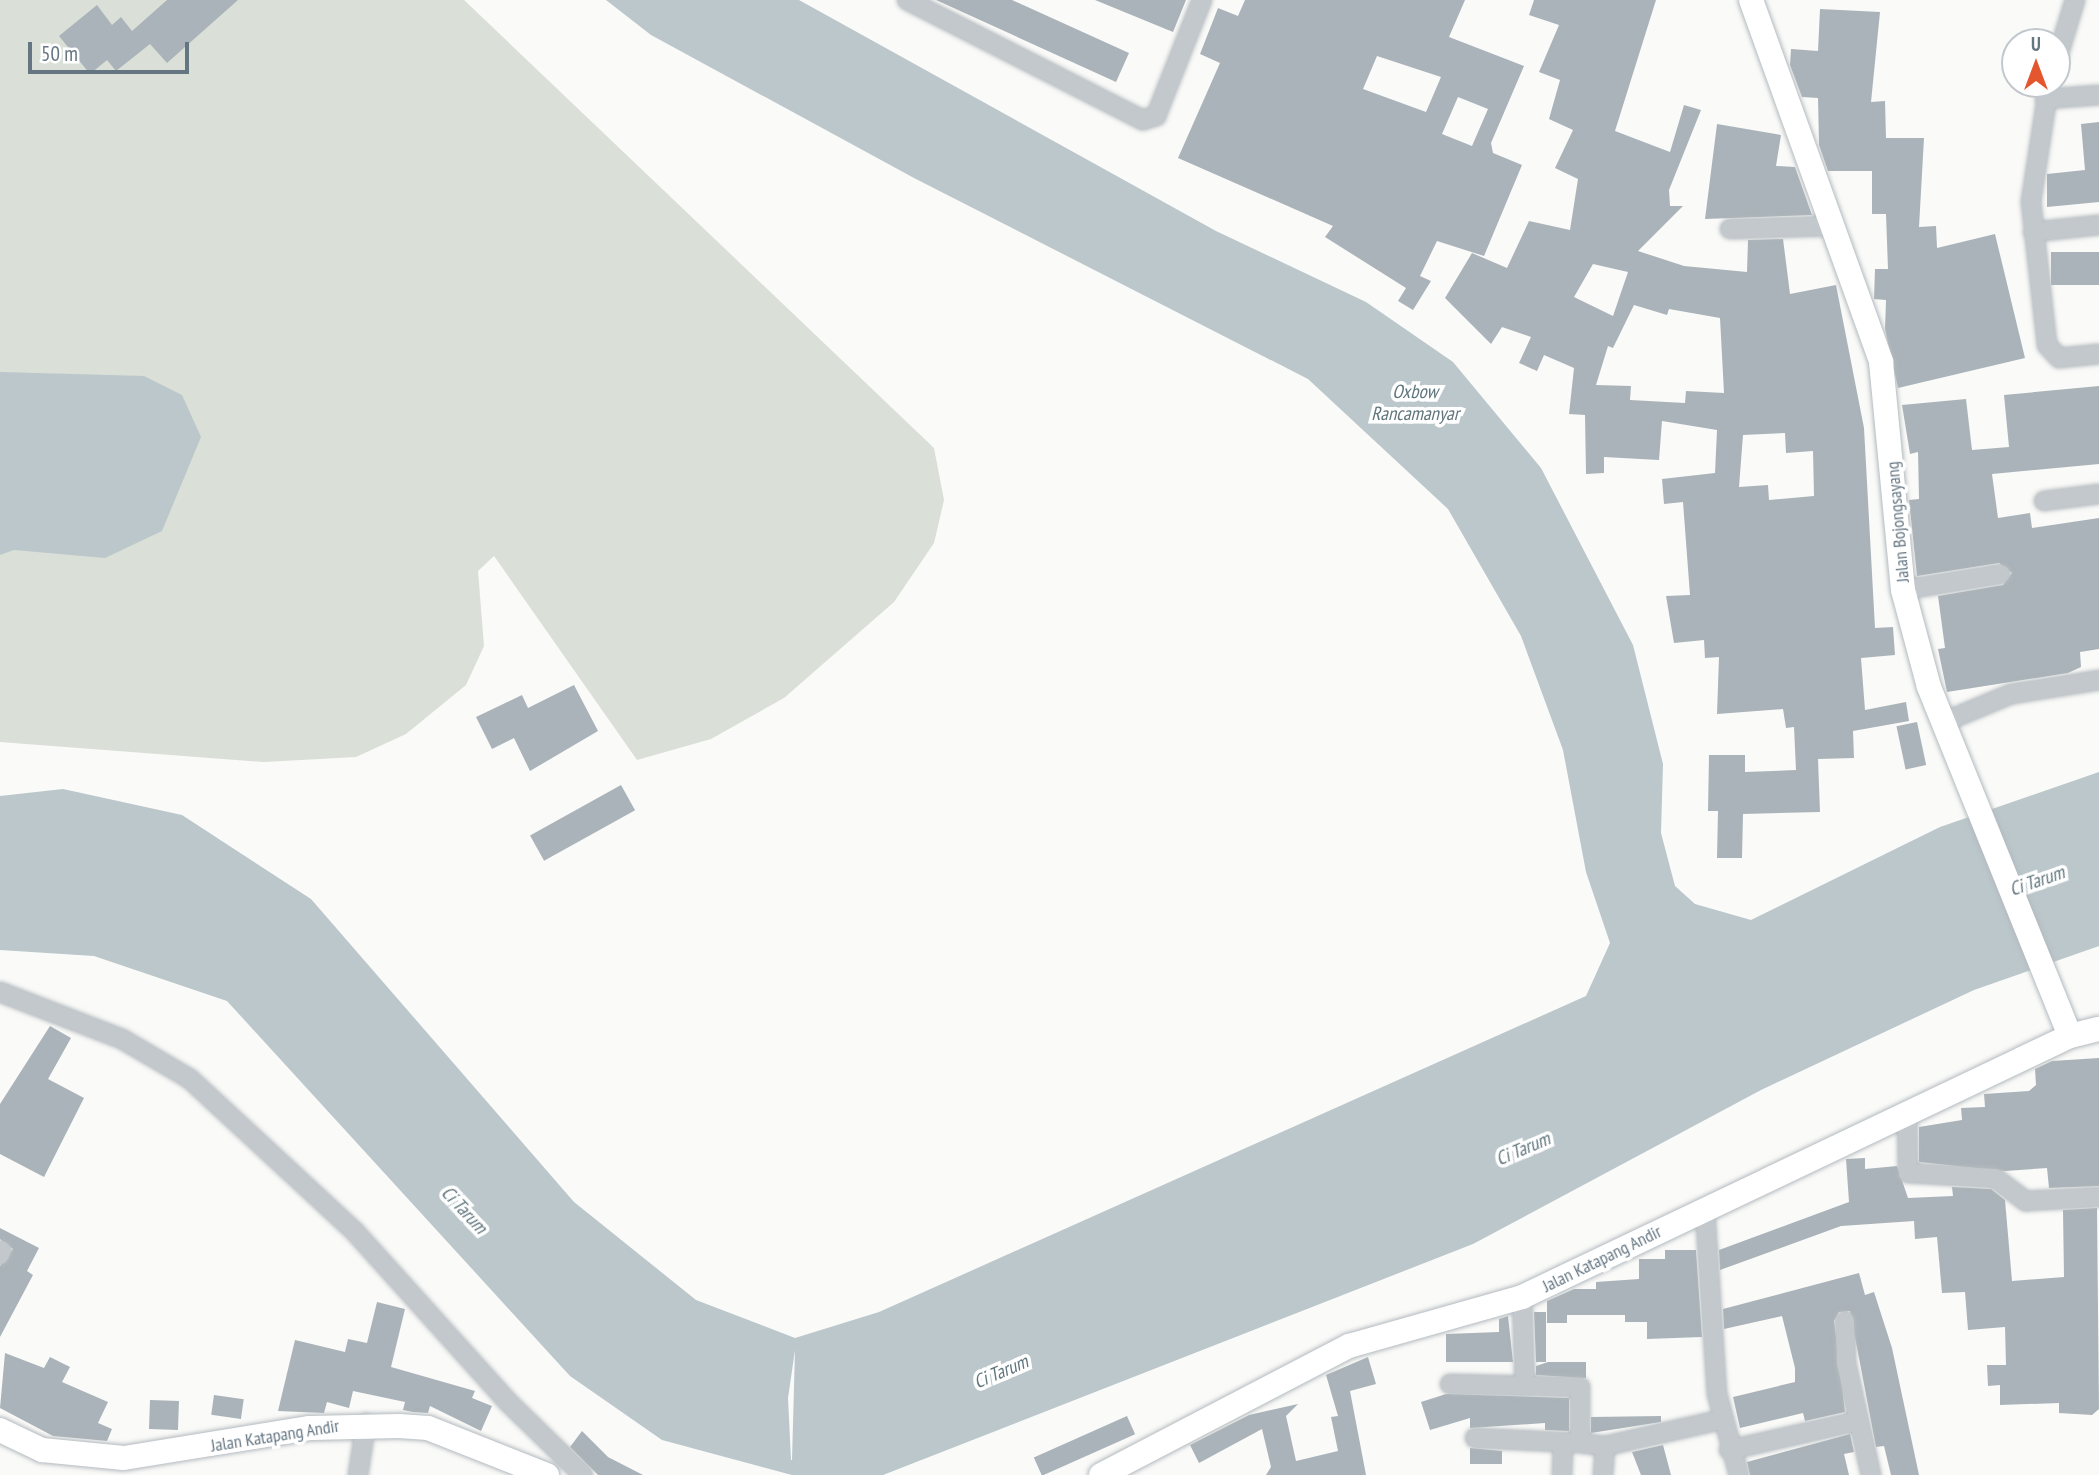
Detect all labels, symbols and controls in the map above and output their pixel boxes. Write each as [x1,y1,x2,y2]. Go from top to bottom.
scale bar [32,28,192,72]
north arrow [2001,28,2071,98]
text: U [2031,32,2041,56]
text: 50 m [41,40,78,67]
water label: Oxbow Rancamanyar [1371,381,1459,425]
street label: Jalan Bojongsayang [1882,461,1914,583]
water label: Ci Tarum [2006,861,2068,901]
water label: Ci Tarum [1492,1127,1554,1171]
water label: Ci Tarum [436,1181,492,1239]
street label: Jalan Katapang Andir [1539,1221,1665,1297]
water label: Ci Tarum [970,1350,1032,1394]
street label: Jalan Katapang Andir [209,1415,341,1457]

